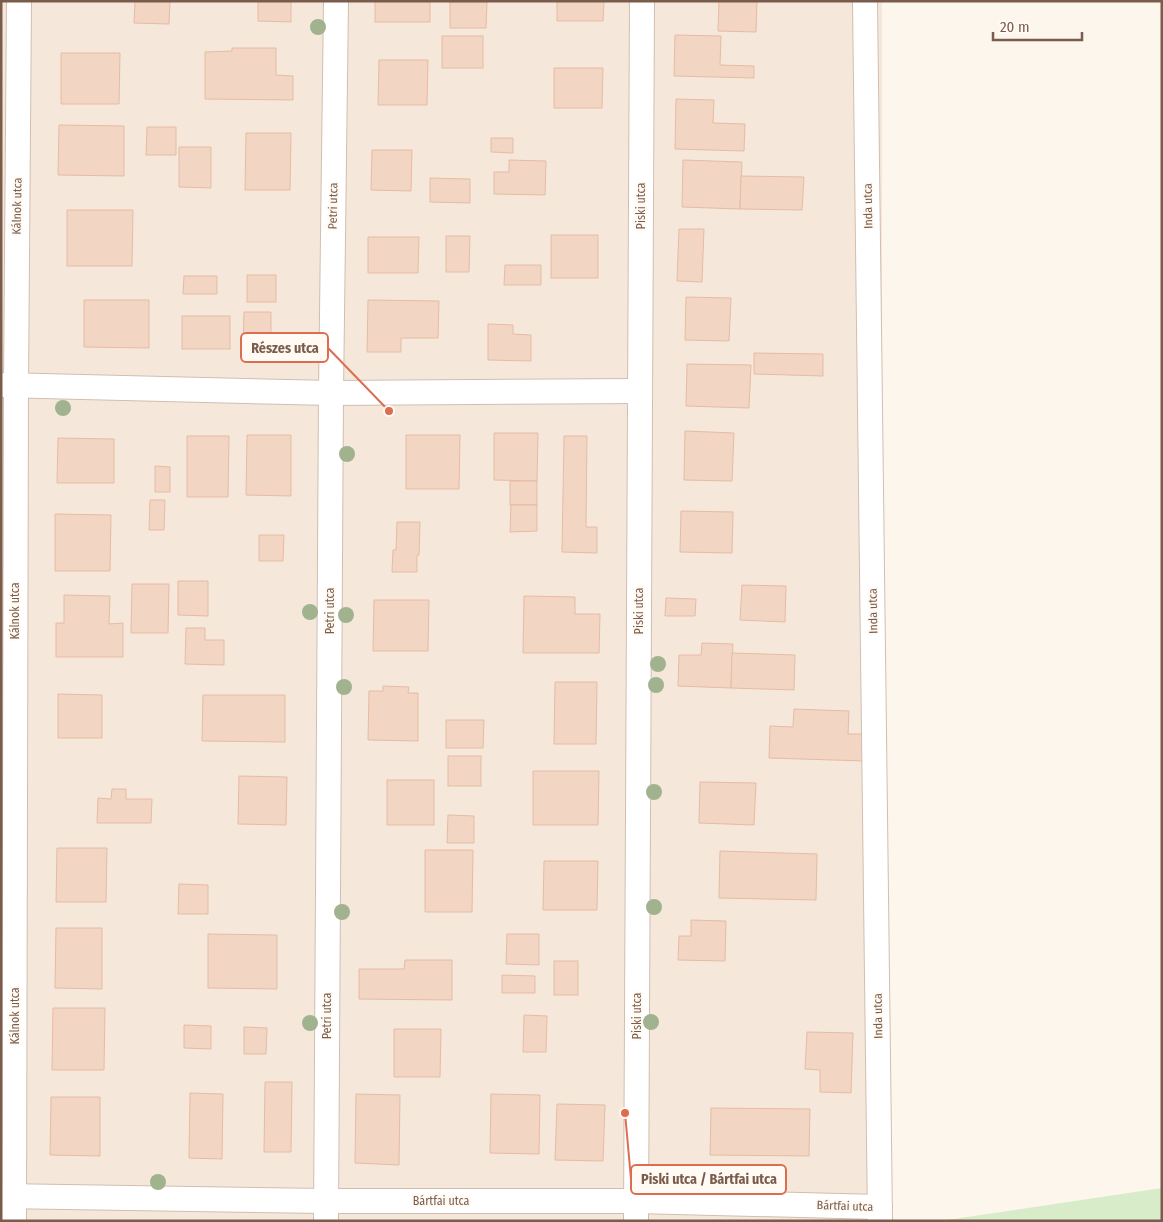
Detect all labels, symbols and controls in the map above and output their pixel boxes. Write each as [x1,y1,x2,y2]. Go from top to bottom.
scale bar [993,10,1082,42]
text: 20 m [1000,18,1030,36]
street label: Kálnok utca [10,177,24,235]
street label: Petri utca [326,182,340,229]
street label: Piski utca [634,182,648,229]
street label: Inda utca [861,183,875,229]
callout: Részes utca [241,333,328,362]
text: Részes utca [251,340,319,357]
street label: Kálnok utca [8,582,22,640]
street label: Piski utca [632,587,646,634]
street label: Petri utca [323,588,337,634]
street label: Inda utca [866,588,880,634]
street label: Kálnok utca [8,987,22,1045]
street label: Piski utca [630,992,644,1039]
street label: Petri utca [320,993,334,1039]
street label: Inda utca [871,993,885,1039]
callout: Piski utca / Bártfai utca [631,1165,786,1194]
text: Piski utca / Bártfai utca [641,1171,777,1188]
street label: Bártfai utca [413,1194,469,1208]
street label: Bártfai utca [816,1198,874,1214]

